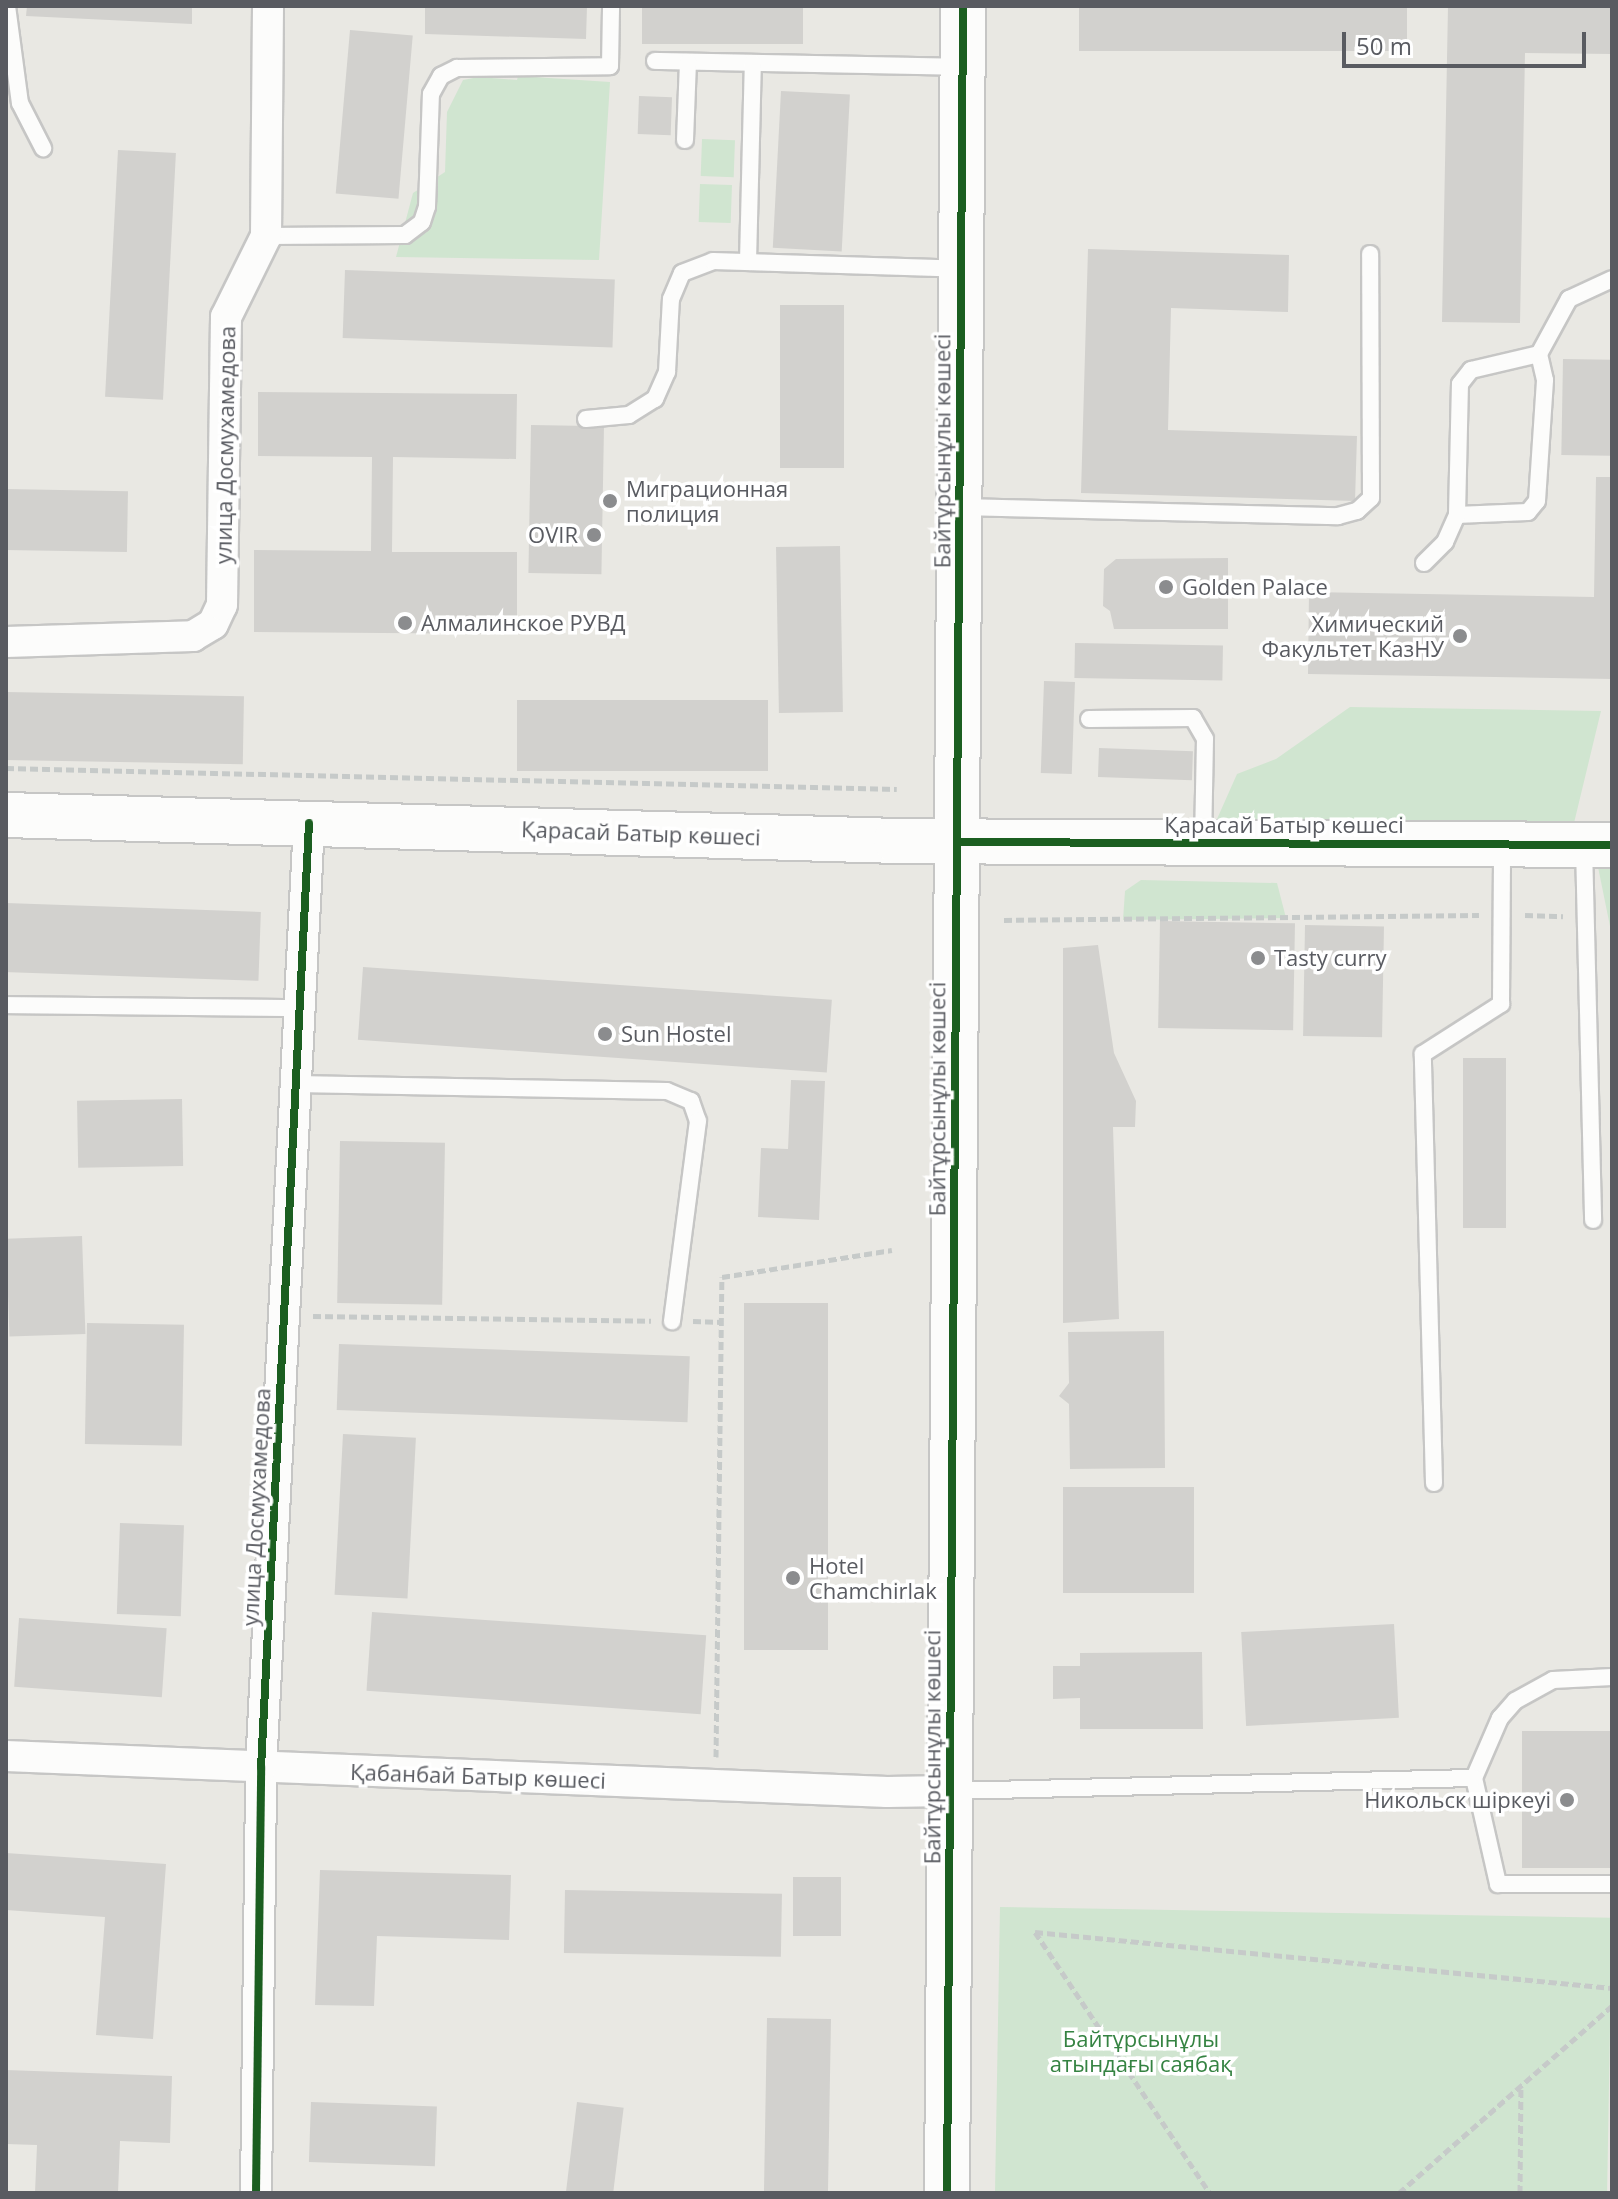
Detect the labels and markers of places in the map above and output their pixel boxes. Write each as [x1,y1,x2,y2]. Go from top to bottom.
place label: Миграционная полиция [626,475,788,526]
marker: Миграционная полиция [601,492,619,510]
place label: OVIR [528,522,578,548]
marker: OVIR [585,526,603,544]
place label: Golden Palace [1182,574,1328,600]
marker: Golden Palace [1157,578,1175,596]
place label: Алмалинское РУВД [421,610,626,636]
place label: Химический Факультет КазНУ [1261,610,1444,662]
marker: Алмалинское РУВД [396,614,414,632]
marker: Химический Факультет КазНУ [1451,627,1469,645]
place label: Tasty curry [1274,945,1386,971]
marker: Tasty curry [1249,949,1267,967]
place label: Sun Hostel [621,1021,731,1047]
marker: Sun Hostel [596,1025,614,1043]
place label: Hotel Chamchirlak [809,1552,937,1604]
marker: Hotel Chamchirlak [784,1569,802,1587]
place label: Никольск шіркеуі [1364,1787,1551,1813]
marker: Никольск шіркеуі [1558,1791,1576,1809]

